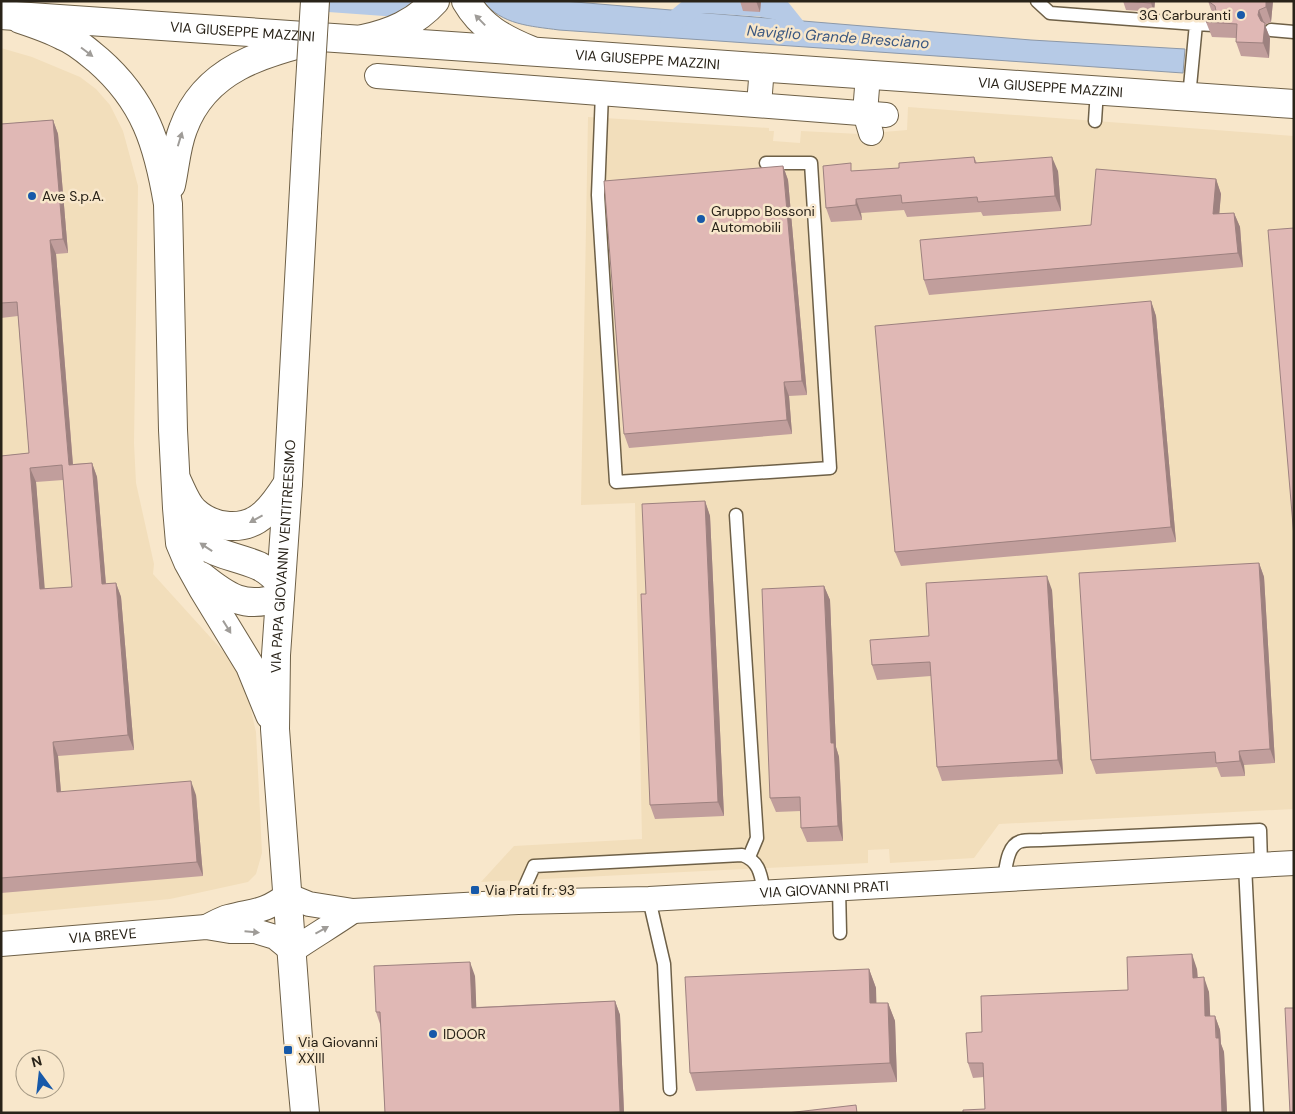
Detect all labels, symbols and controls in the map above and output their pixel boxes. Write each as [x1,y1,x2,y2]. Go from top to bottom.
place label: 3G Carburanti [1139,6,1231,24]
marker: 3G Carburanti [1235,9,1247,21]
one-way arrow [474,15,486,27]
street label: VIA GIUSEPPE MAZZINI [169,18,315,46]
water label: Naviglio Grande Bresciano [746,21,930,53]
one-way arrow [80,46,93,57]
street label: VIA GIUSEPPE MAZZINI [574,46,721,73]
street label: VIA GIUSEPPE MAZZINI [977,73,1124,101]
one-way arrow [176,131,184,146]
place label: Ave S.p.A. [42,187,104,205]
marker: Ave S.p.A. [26,190,38,202]
place label: Gruppo Bossoni Automobili [711,202,815,236]
marker: Gruppo Bossoni Automobili [695,213,707,225]
street label: VIA PAPA GIOVANNI VENTITREESIMO [267,439,299,673]
one-way arrow [248,515,263,523]
one-way arrow [200,542,213,552]
one-way arrow [222,621,232,634]
street label: VIA GIOVANNI PRATI [759,877,889,902]
place label: Via Prati fr. 93 [485,881,575,899]
marker: Via Prati fr. 93 [469,884,481,896]
street label: VIA BREVE [68,924,137,947]
one-way arrow [316,926,329,935]
one-way arrow [244,928,260,936]
place label: IDOOR [443,1025,486,1043]
marker: IDOOR [427,1028,439,1040]
place label: Via Giovanni XXIII [298,1033,378,1067]
marker: Via Giovanni XXIII [282,1044,294,1056]
north arrow [15,1049,65,1099]
text: N [29,1051,44,1071]

